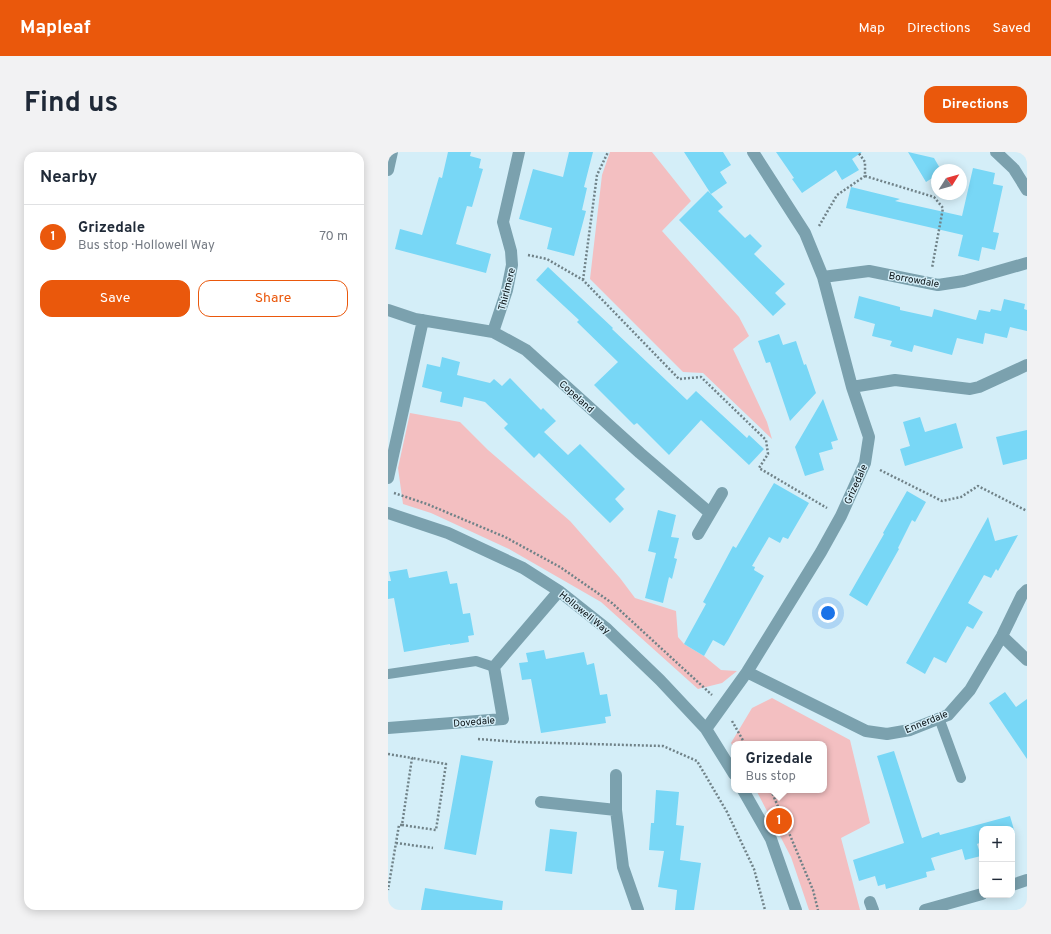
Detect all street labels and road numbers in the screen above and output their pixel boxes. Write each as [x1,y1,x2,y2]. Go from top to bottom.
street label: Thirlmere [496,267,519,312]
street label: Borrowdale [887,270,940,291]
street label: Copeland [556,378,596,416]
street label: Grizedale [842,462,871,507]
street label: Hollowell Way [556,589,612,638]
street label: Ennerdale [903,708,950,737]
street label: Dovedale [453,714,496,731]

